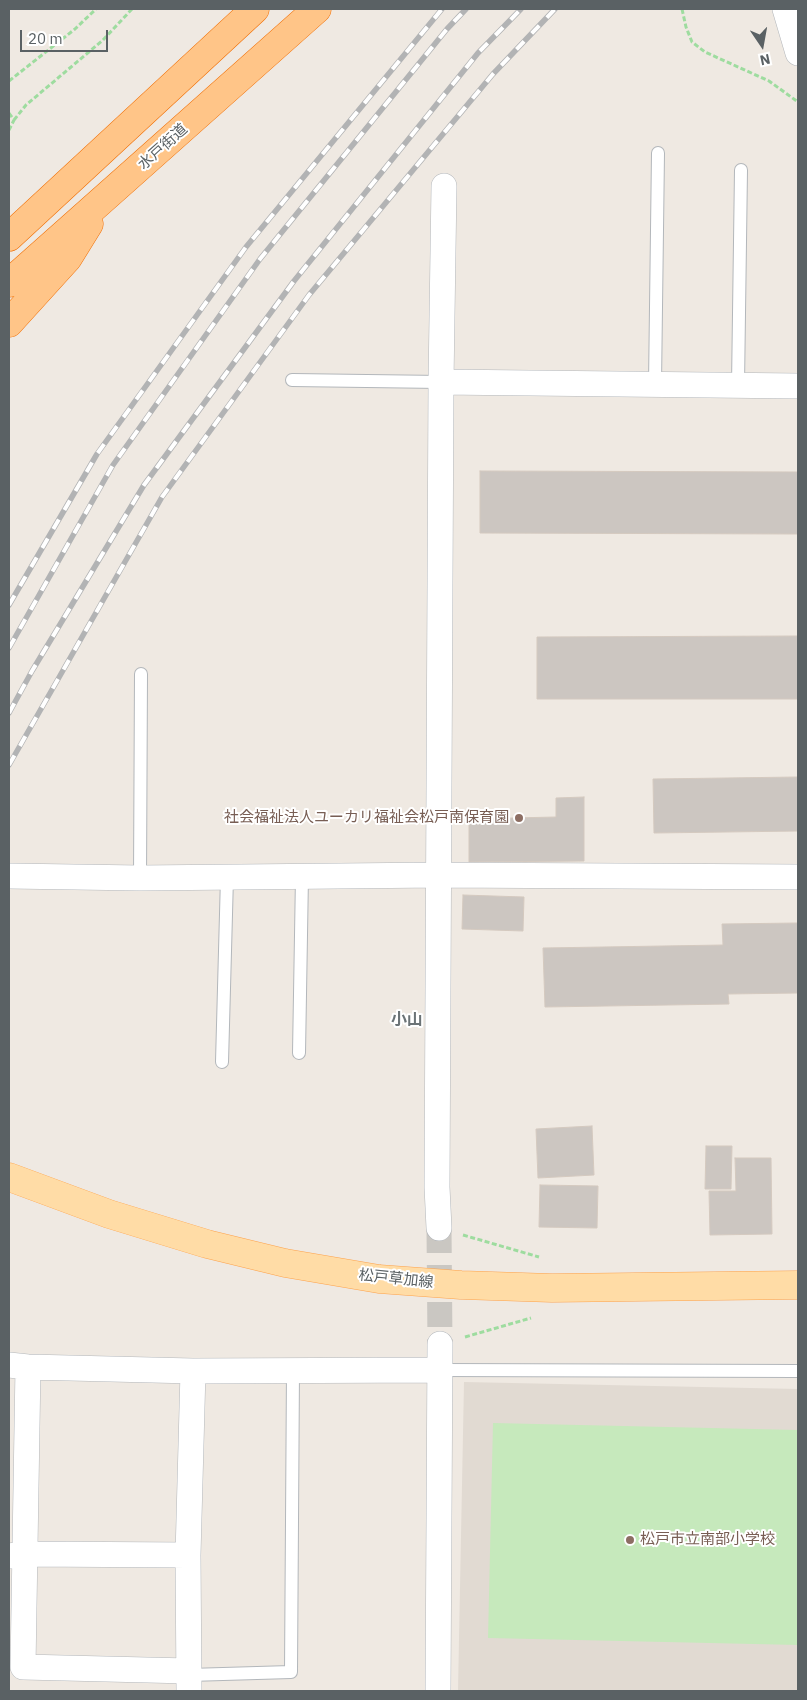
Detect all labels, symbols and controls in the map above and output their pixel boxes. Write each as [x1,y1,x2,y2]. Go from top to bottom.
scale bar [22,20,110,52]
north arrow [737,20,787,70]
text: 20 m [28,29,63,48]
text: N [758,50,772,70]
street label: 水戸街道 [135,120,191,174]
place label: 社会福祉法人ユーカリ福祉会松戸南保育園 [224,809,509,827]
marker: 社会福祉法人ユーカリ福祉会松戸南保育園 [513,812,525,824]
district label: 小山 [391,1010,423,1030]
street label: 松戸草加線 [358,1266,434,1292]
place label: 松戸市立南部小学校 [640,1531,775,1549]
marker: 松戸市立南部小学校 [624,1534,636,1546]

